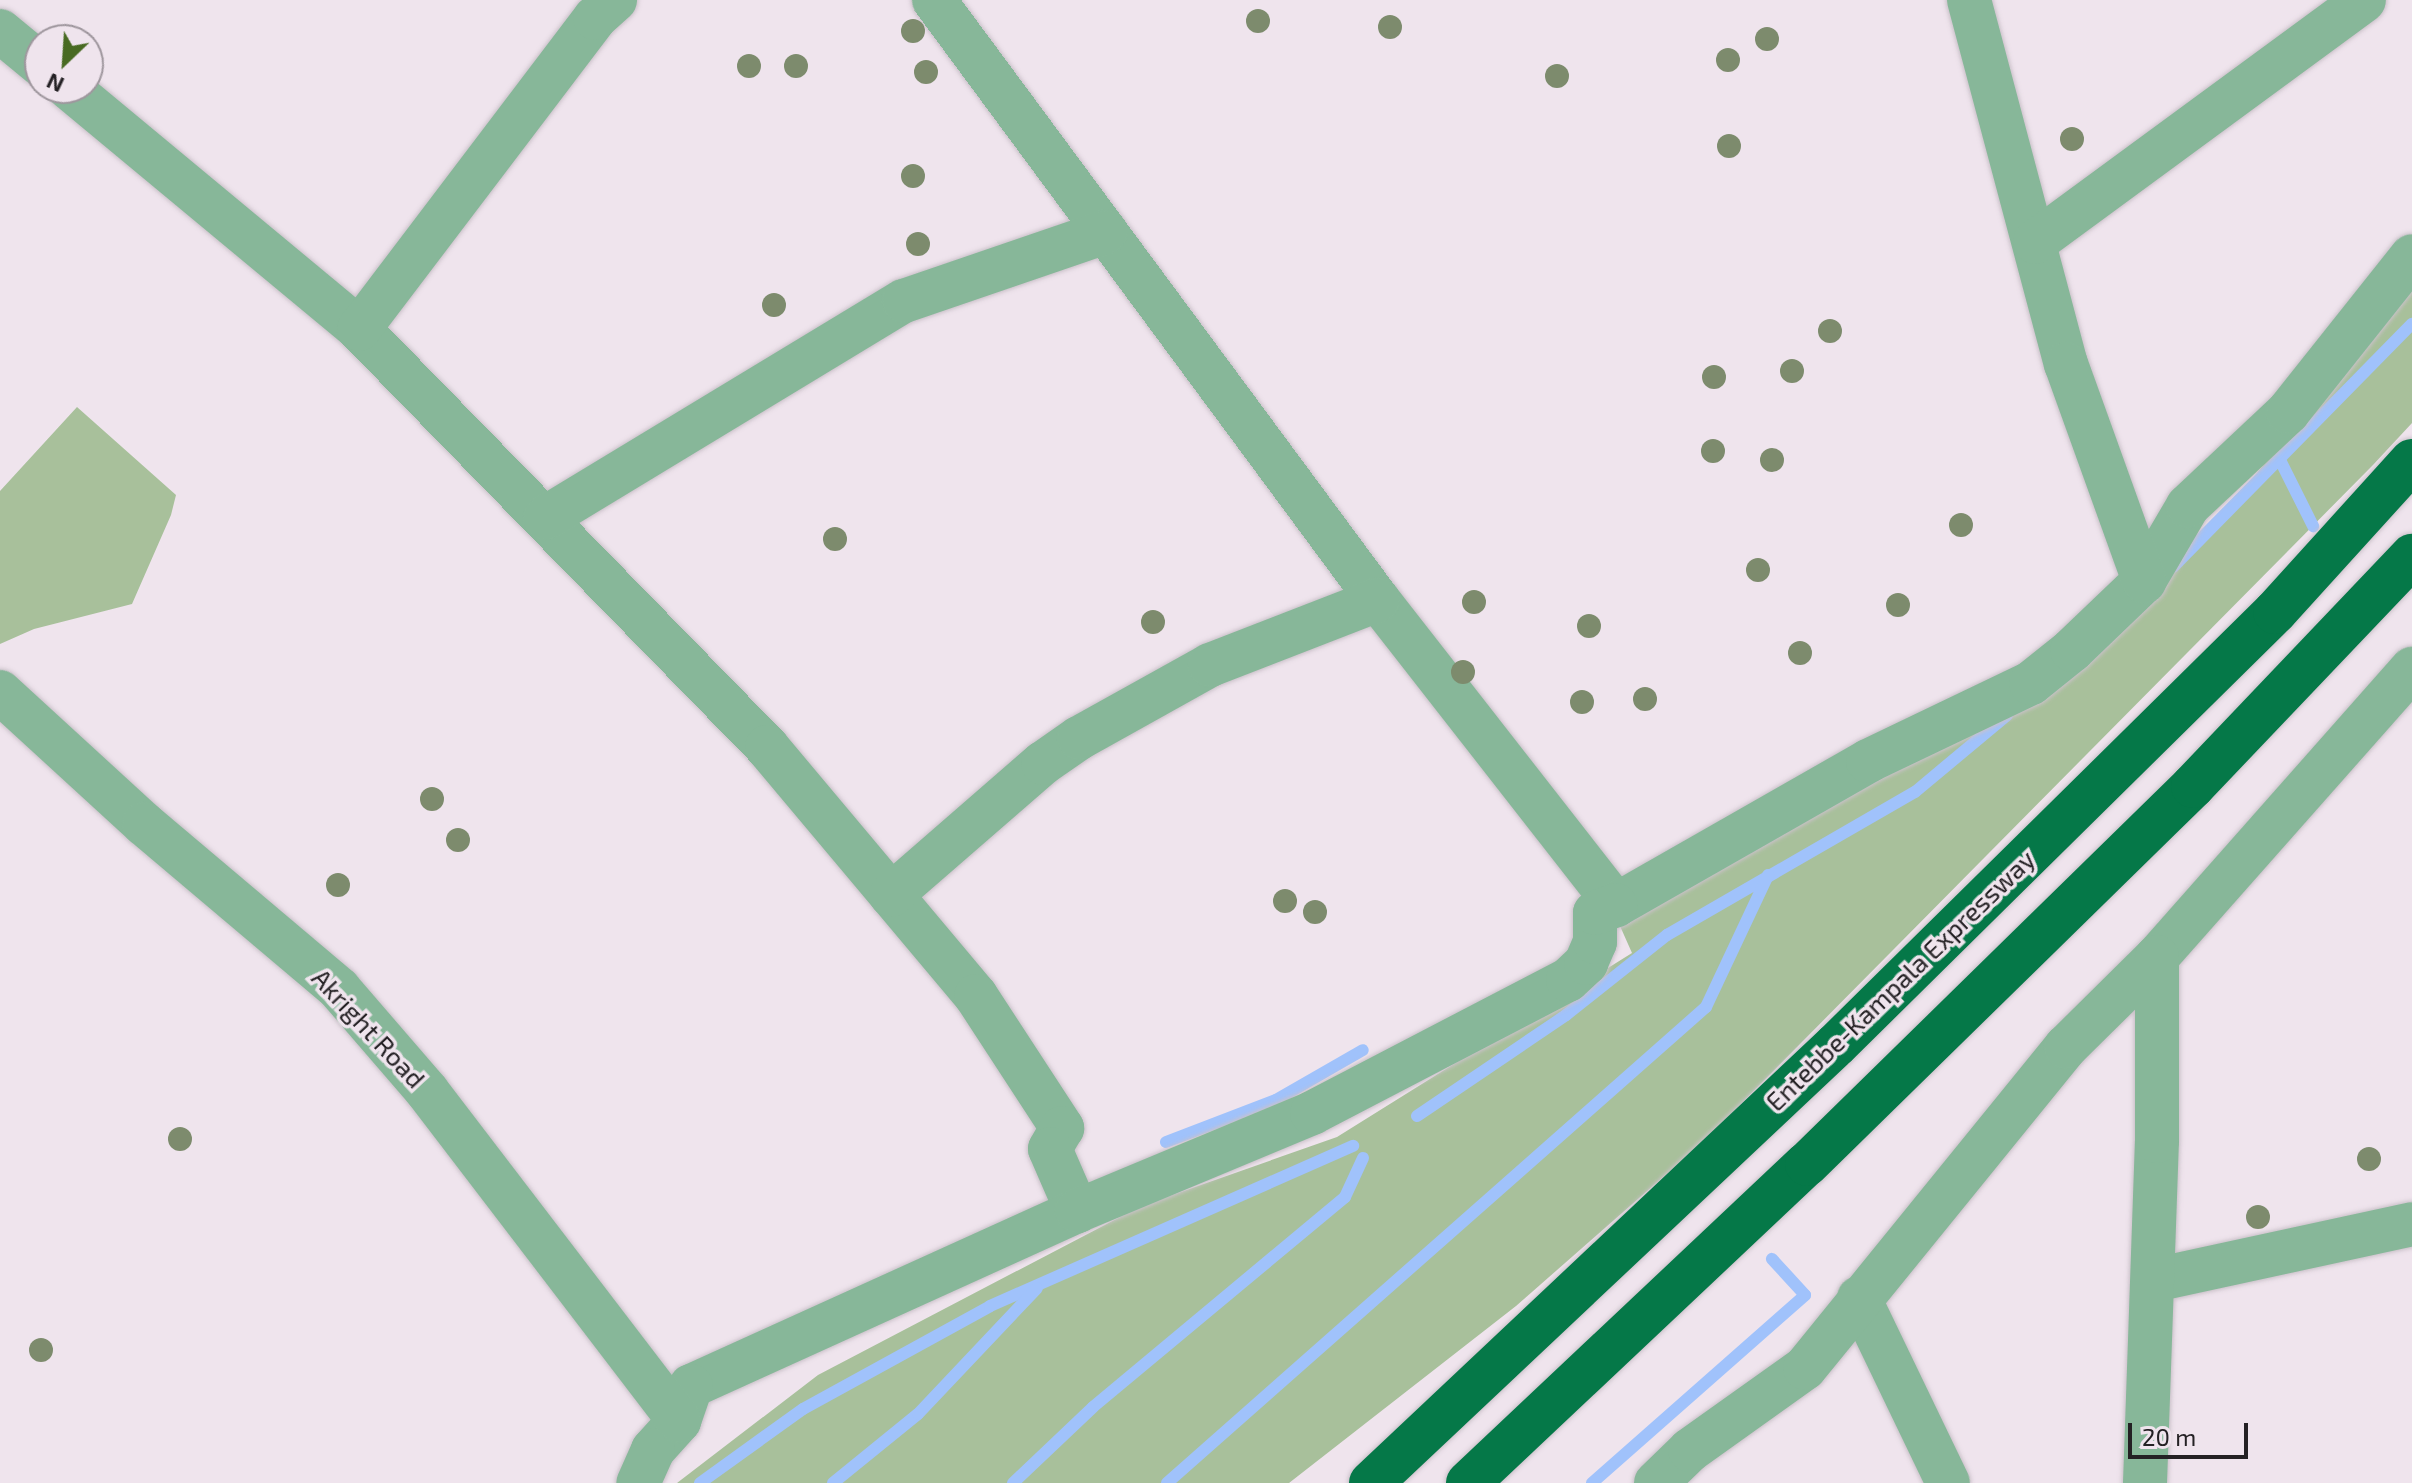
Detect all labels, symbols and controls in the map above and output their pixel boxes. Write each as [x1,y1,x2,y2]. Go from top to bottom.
north arrow [24,24,104,104]
text: N [42,69,67,99]
street label: Entebbe-Kampala Expressway [1759,843,2041,1117]
street label: Akright Road [306,962,432,1094]
scale bar [2132,1407,2252,1457]
text: 20 m [2142,1422,2196,1451]

